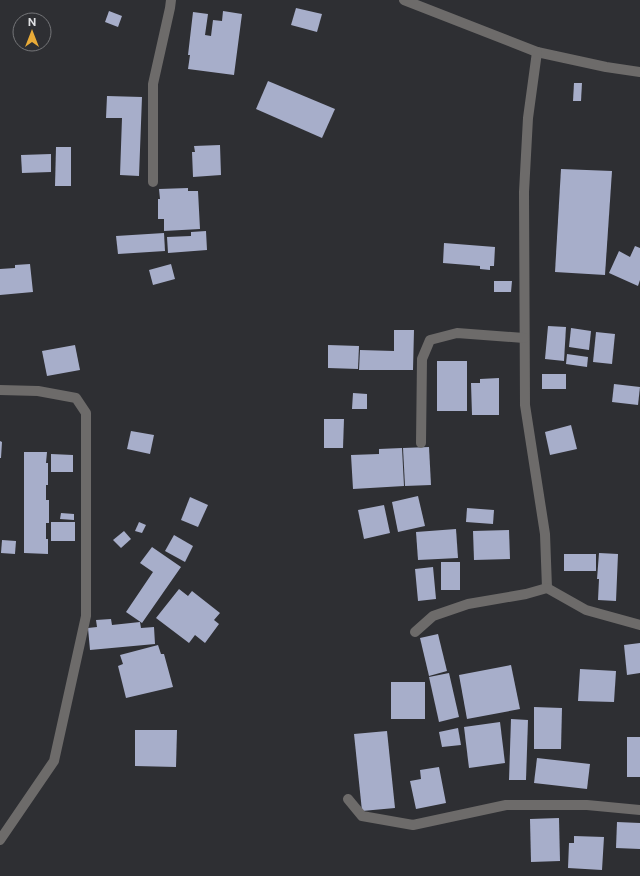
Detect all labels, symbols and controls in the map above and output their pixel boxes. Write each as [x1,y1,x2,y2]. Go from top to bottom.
north arrow [12,12,52,52]
text: N [28,16,36,28]

